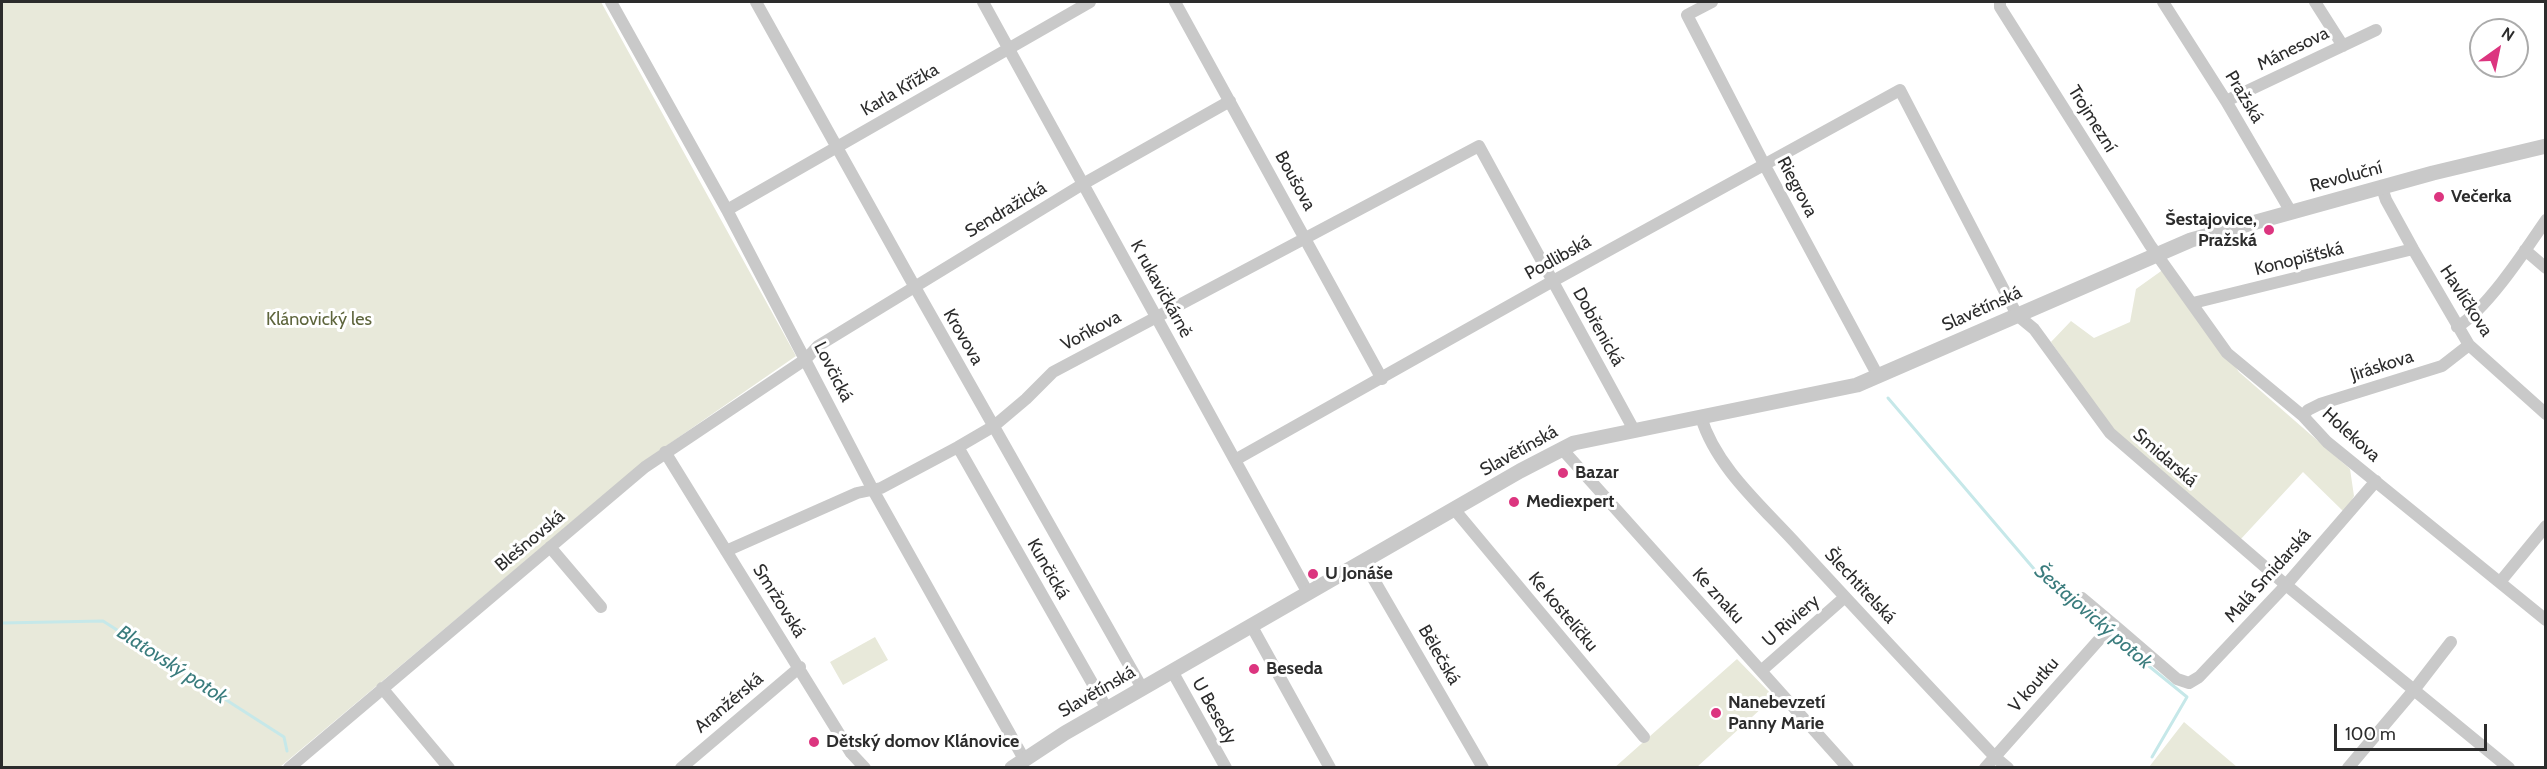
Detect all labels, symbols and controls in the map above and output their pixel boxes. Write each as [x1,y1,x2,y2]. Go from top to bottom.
north arrow [2469,18,2529,78]
street label: Mánesova [2254,22,2332,76]
text: N [2498,23,2518,45]
street label: Karla Křížka [857,59,943,121]
street label: Pražská [2220,67,2268,127]
street label: Trojmezní [2063,82,2121,156]
street label: Boušova [1270,147,1320,215]
street label: Riegrova [1772,153,1822,221]
street label: Revoluční [2307,157,2385,197]
street label: Sendražická [961,177,1051,243]
place label: Večerka [2451,186,2511,208]
marker: Večerka [2432,190,2446,204]
place label: Šestajovice, Pražská [2165,209,2257,252]
marker: Šestajovice, Pražská [2262,223,2276,237]
street label: Podlibská [1521,231,1595,285]
street label: K rukavičkárně [1125,237,1197,341]
street label: Konopišťská [2252,238,2346,280]
street label: Havlíčkova [2435,261,2497,341]
street label: Slavětínská [1939,282,2025,336]
street label: Dobřenická [1568,284,1628,370]
street label: Krovova [938,305,988,369]
street label: Voňkova [1057,306,1125,356]
park label: Klánovický les [266,309,372,331]
street label: Lovčická [809,338,857,406]
street label: Jiráskova [2348,346,2416,386]
street label: Holekova [2318,403,2384,467]
street label: Slavětínská [1477,421,1561,481]
street label: Smidarská [2128,424,2202,492]
place label: Bazar [1575,462,1619,484]
marker: Bazar [1556,466,1570,480]
place label: Mediexpert [1526,491,1614,513]
marker: Mediexpert [1507,495,1521,509]
street label: Blešnovská [491,506,569,576]
street label: Malá Smidarská [2220,525,2316,627]
street label: Kunčická [1022,535,1074,603]
street label: Šlechtitelská [1820,544,1900,628]
water label: Šestajovický potok [2029,559,2157,675]
street label: Smržovská [748,560,810,642]
place label: U Jonáše [1325,563,1393,585]
street label: Ke znaku [1687,564,1749,628]
marker: U Jonáše [1306,567,1320,581]
street label: Ke kostelíčku [1524,568,1602,656]
street label: U Riviery [1758,590,1824,652]
water label: Blatovský potok [112,620,232,710]
street label: Bělečská [1413,621,1465,689]
street label: V koutku [2004,653,2064,717]
place label: Beseda [1266,658,1323,680]
street label: Slavětínská [1055,661,1139,723]
marker: Beseda [1247,662,1261,676]
street label: Aranžérská [690,668,768,738]
street label: U Besedy [1187,674,1241,748]
place label: Nanebevzetí Panny Marie [1728,692,1825,734]
marker: Nanebevzetí Panny Marie [1709,706,1723,720]
scale bar [2337,712,2490,750]
text: 100 m [2345,723,2396,745]
place label: Dětský domov Klánovice [826,731,1019,753]
marker: Dětský domov Klánovice [807,735,821,749]

